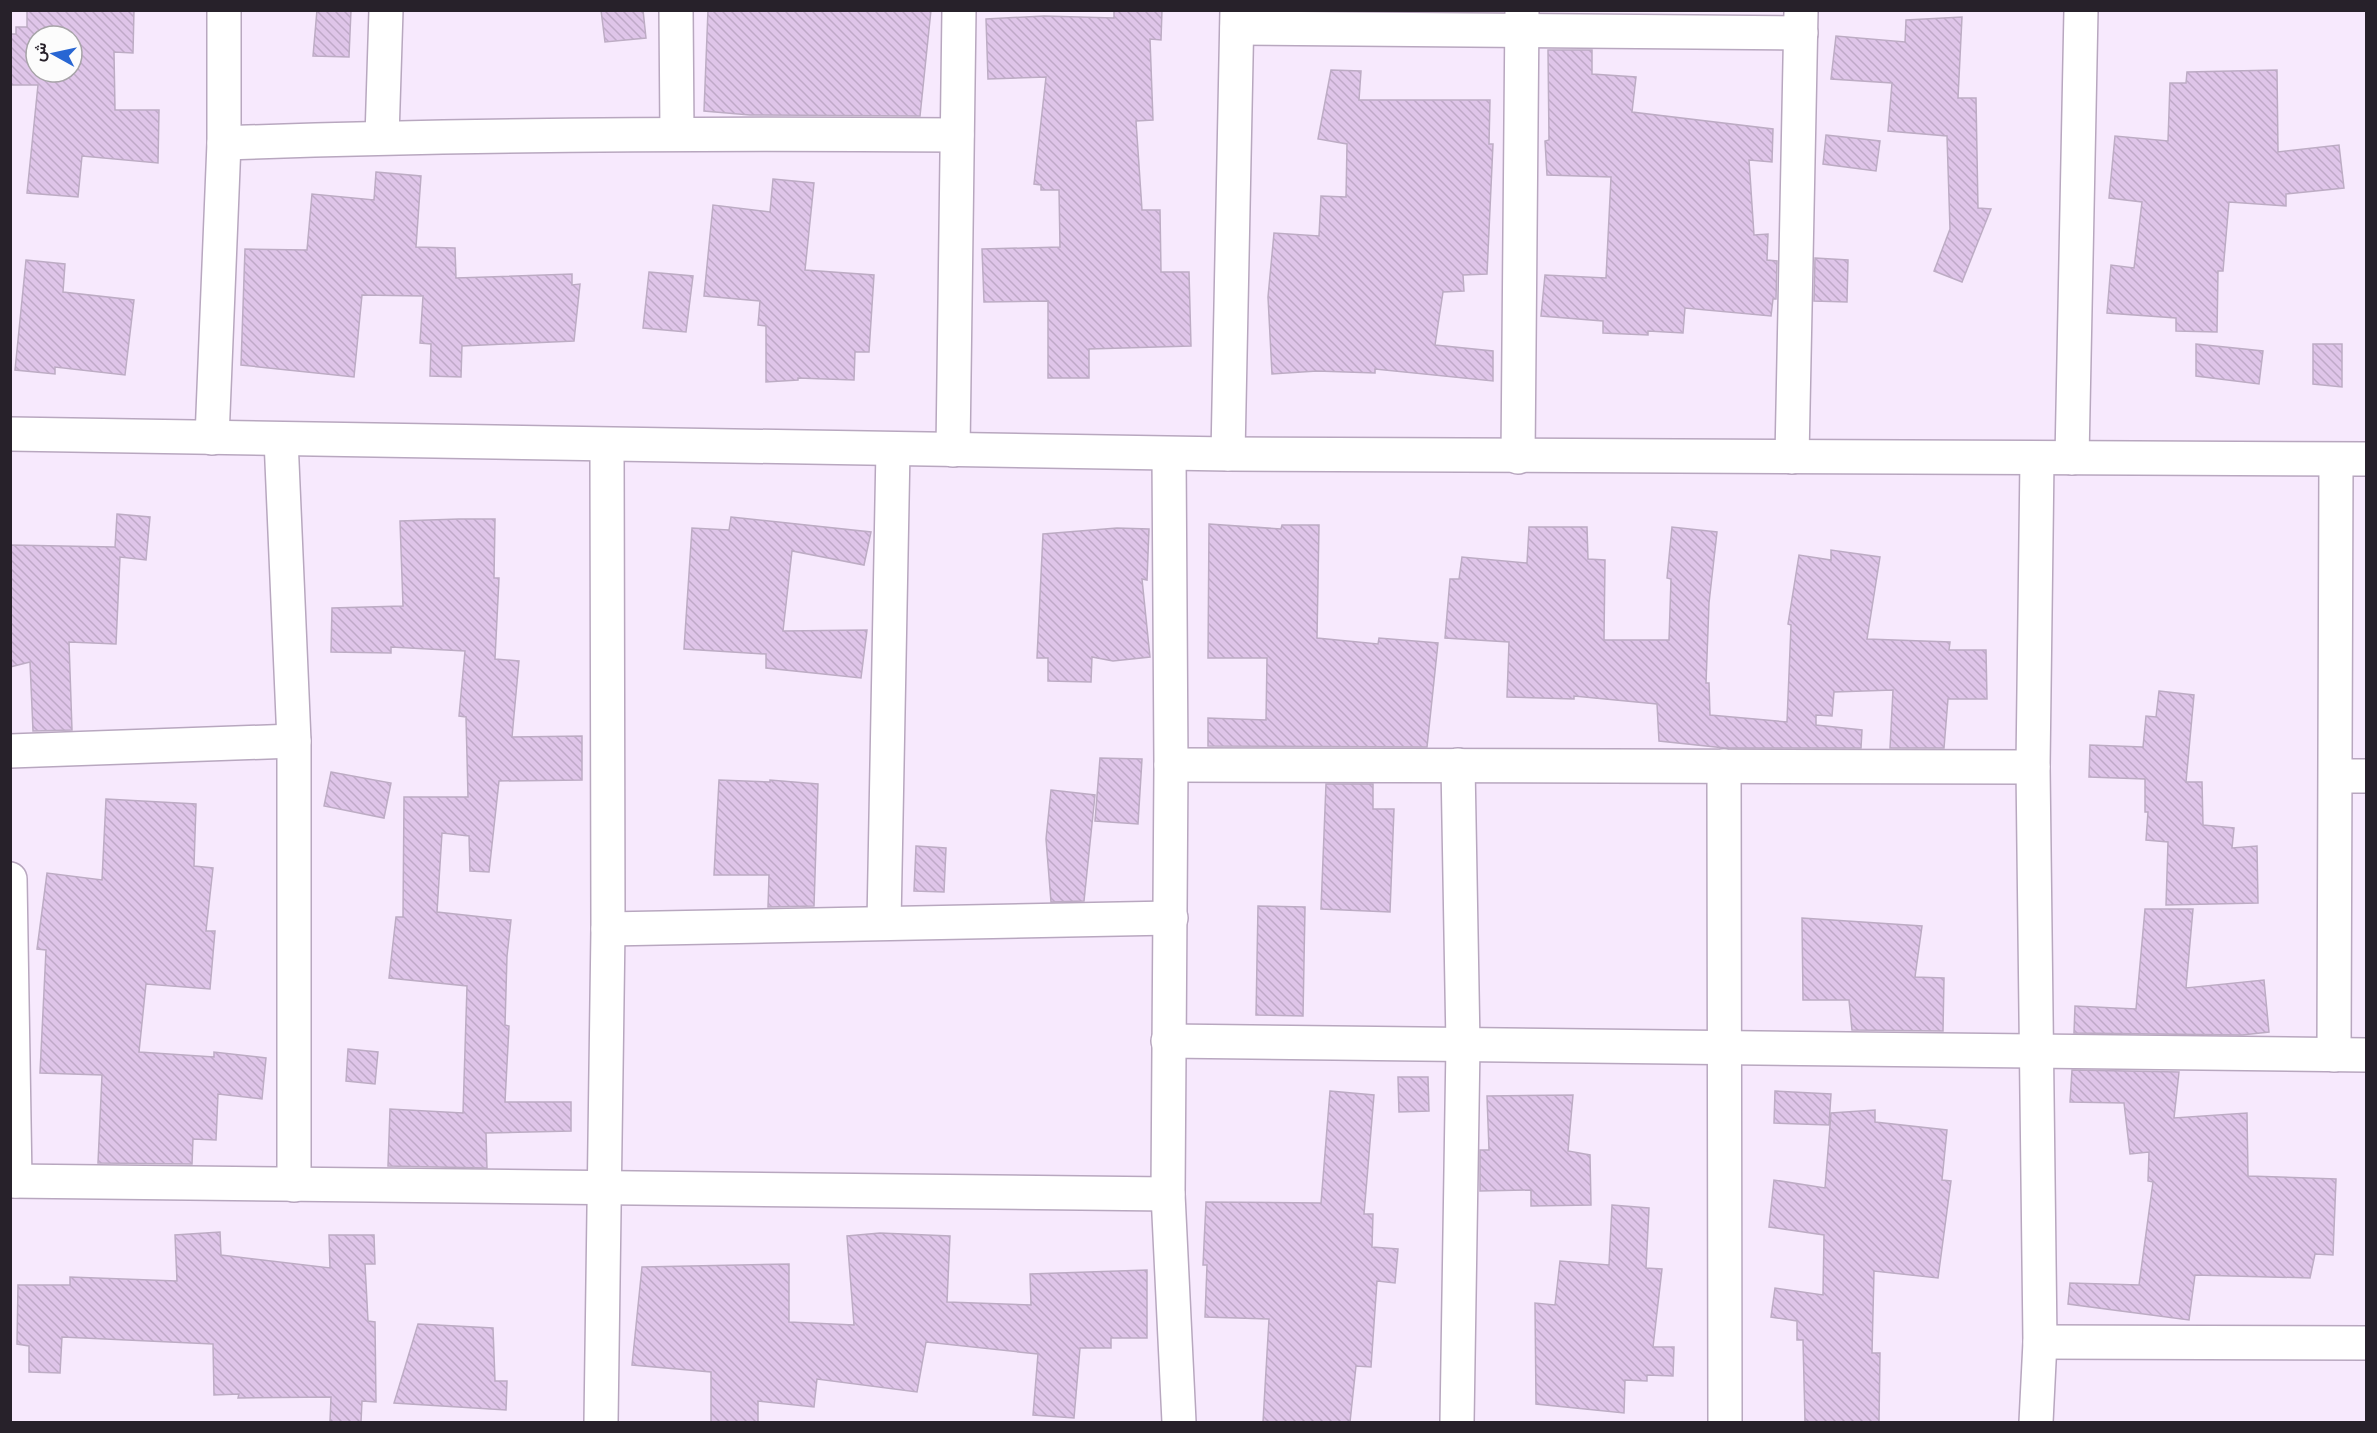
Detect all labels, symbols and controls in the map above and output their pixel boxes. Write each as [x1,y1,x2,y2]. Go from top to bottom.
north arrow [24,24,84,84]
text: ش [29,41,50,63]

